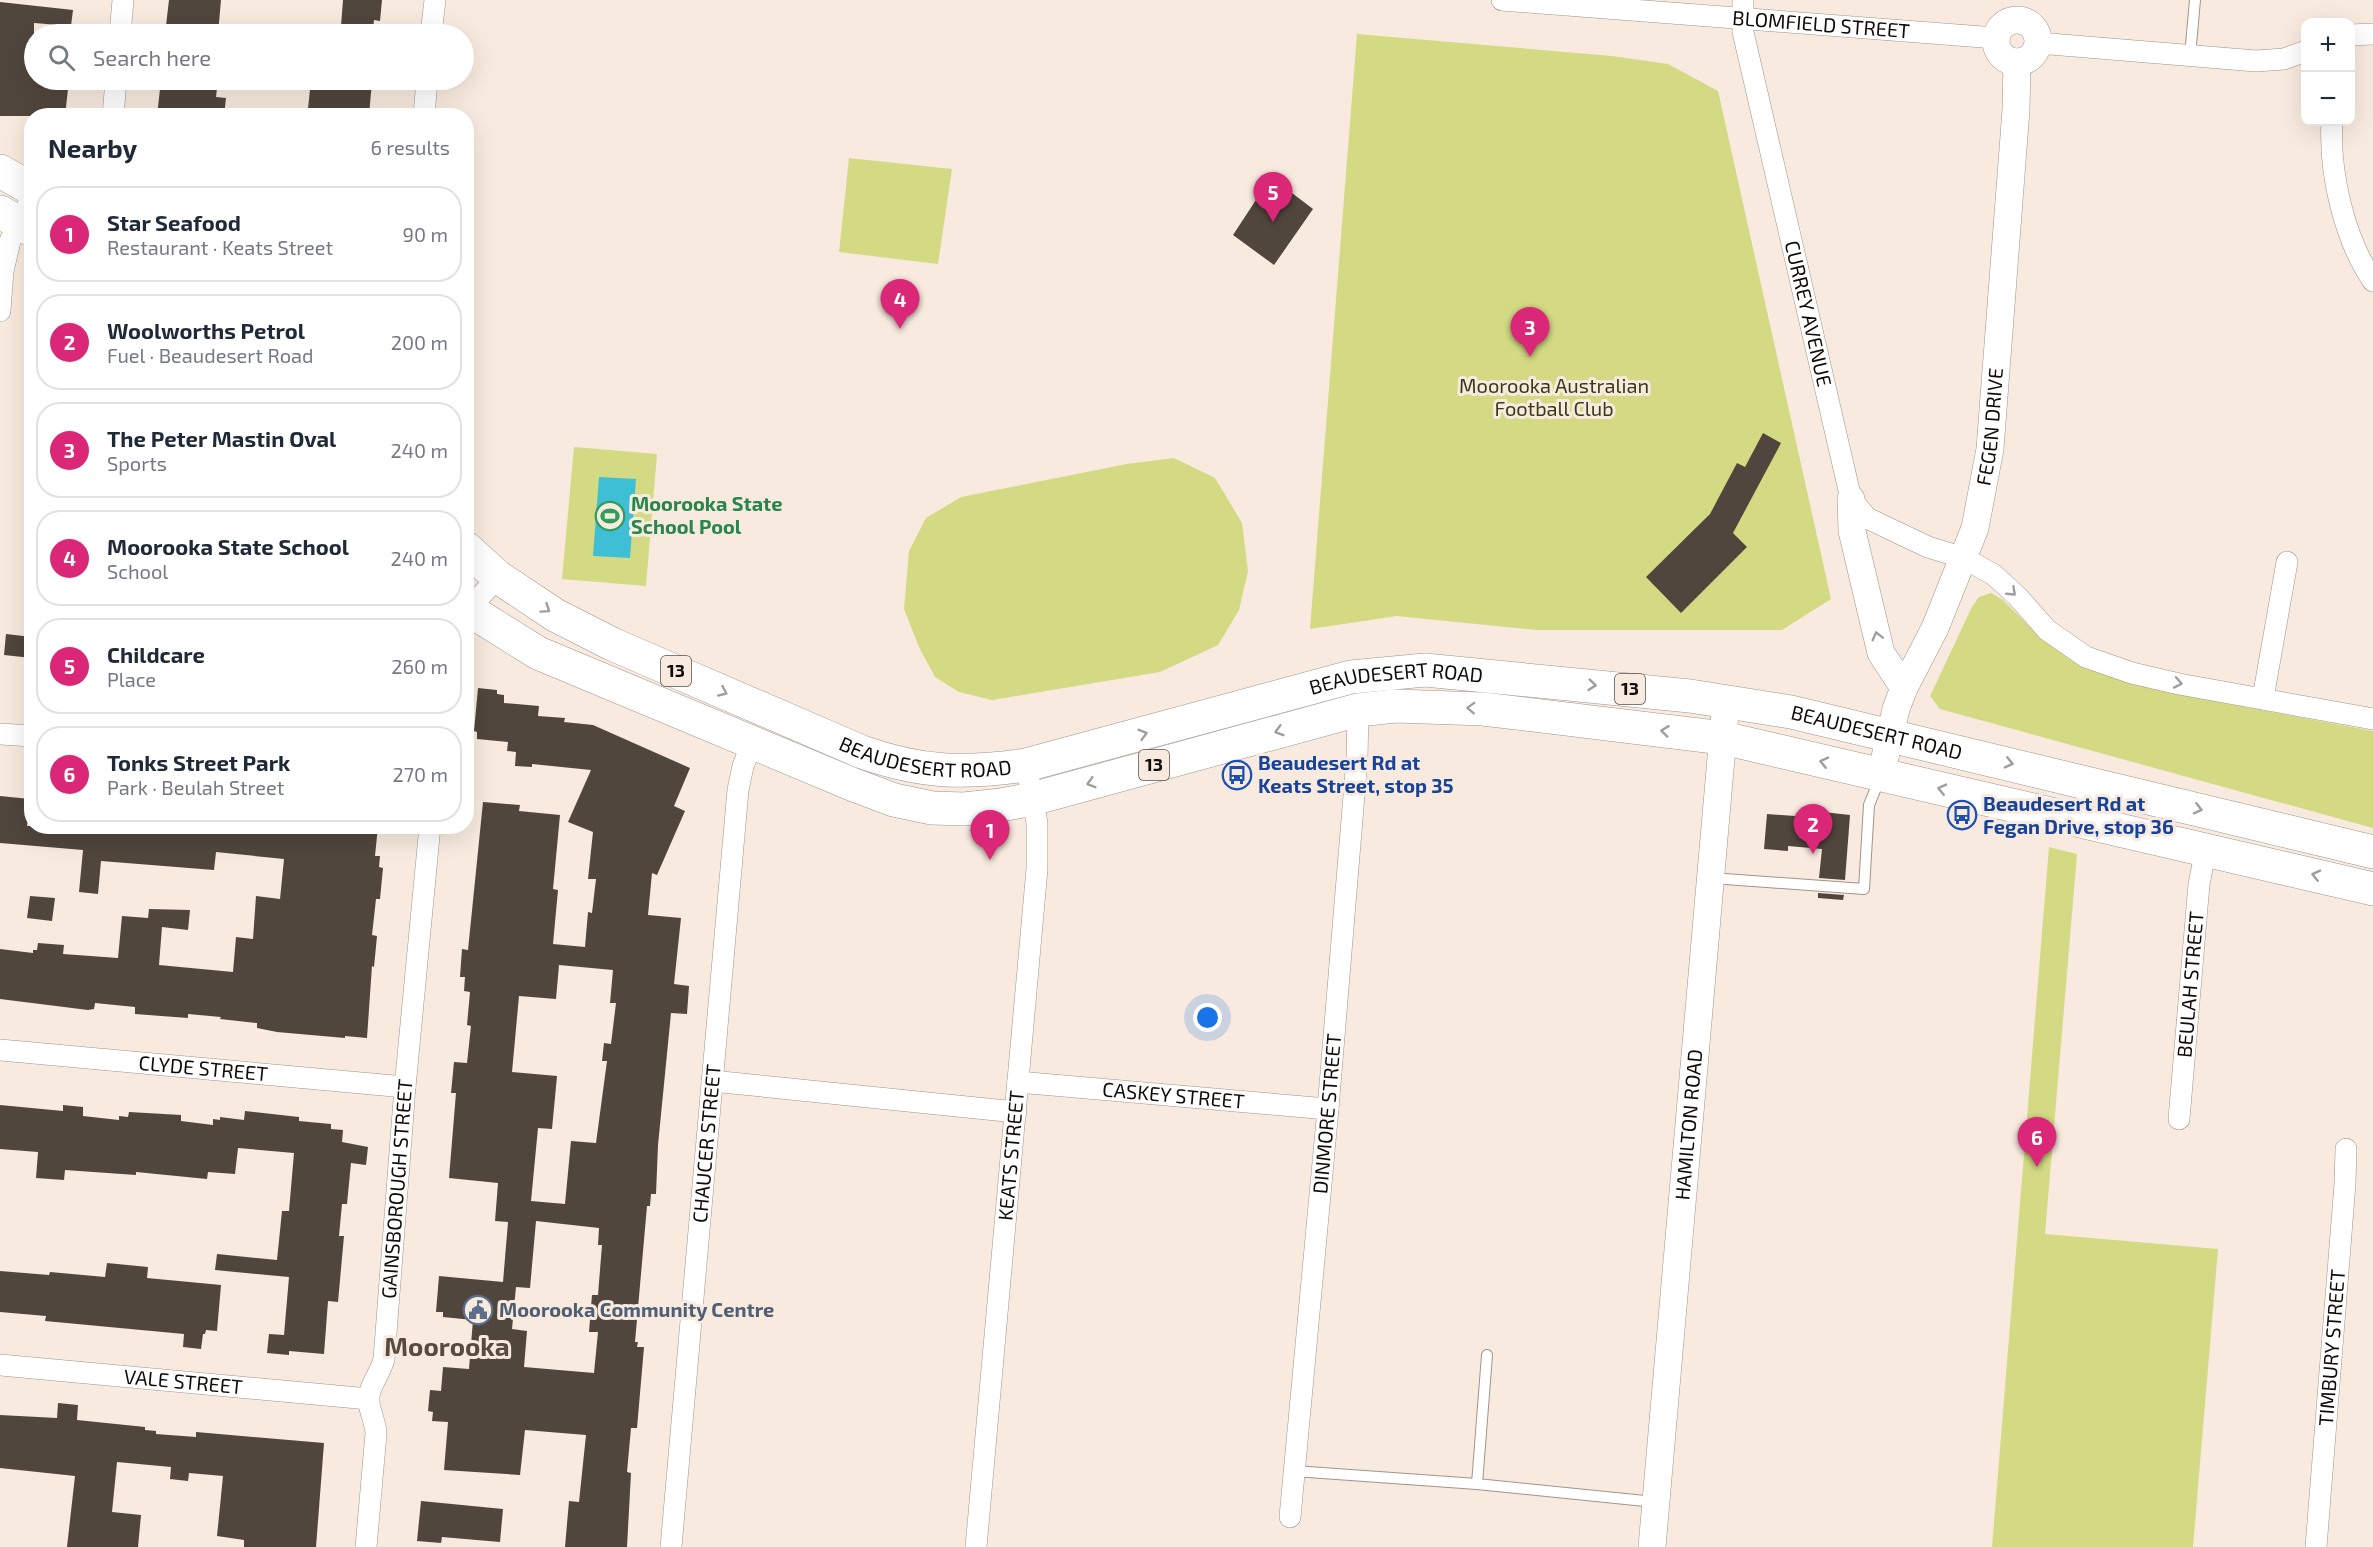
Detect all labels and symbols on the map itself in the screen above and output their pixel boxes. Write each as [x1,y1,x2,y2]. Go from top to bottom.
street label: BLOMFIELD STREET [1732,5,1911,42]
pin: 5 [1254,172,1292,222]
street label: CURREY AVENUE [1781,238,1838,389]
pin: 4 [880,280,920,329]
pin: 3 [1510,308,1550,357]
street label: FEGEN DRIVE [1970,367,2007,487]
park label: Moorooka Australian Football Club [1459,373,1649,420]
place label: Moorooka State School Pool [631,491,783,538]
sports icon: Moorooka State School Pool [594,500,626,532]
one-way arrow [2005,585,2015,596]
one-way arrow [540,602,551,613]
one-way arrow [1872,632,1885,642]
road number: 13 [661,656,691,686]
street label: BEAUDESERT ROAD [1306,657,1484,699]
road number: 13 [1615,674,1645,704]
one-way arrow [2172,676,2182,689]
one-way arrow [1588,678,1597,691]
one-way arrow [716,685,727,697]
street label: BEAUDESERT ROAD [1789,699,1965,764]
one-way arrow [1467,702,1476,715]
one-way arrow [1274,723,1284,736]
one-way arrow [1660,725,1669,737]
one-way arrow [1137,729,1148,741]
street label: BEAUDESERT ROAD [836,731,1013,781]
road number: 13 [1139,750,1169,780]
place label: Beaudesert Rd at Keats Street, stop 35 [1258,750,1454,797]
one-way arrow [1819,756,1829,769]
one-way arrow [2003,756,2013,769]
bus stop icon: Beaudesert Rd at Keats Street, stop 35 [1221,759,1253,791]
one-way arrow [1086,776,1097,788]
one-way arrow [1937,784,1947,797]
place label: Beaudesert Rd at Fegan Drive, stop 36 [1983,791,2174,838]
bus stop icon: Beaudesert Rd at Fegan Drive, stop 36 [1946,799,1978,831]
one-way arrow [2193,802,2203,815]
pin: 2 [1794,804,1832,854]
pin: 1 [970,810,1010,860]
one-way arrow [2311,870,2321,883]
street label: BEULAH STREET [2171,910,2208,1059]
your location [1193,1003,1222,1032]
street label: DINMORE STREET [1307,1032,1345,1195]
street label: HAMILTON ROAD [1669,1048,1707,1201]
street label: CLYDE STREET [138,1050,269,1085]
street label: CHAUCER STREET [687,1063,725,1224]
street label: CASKEY STREET [1101,1076,1246,1113]
street label: GAINSBOROUGH STREET [376,1078,417,1299]
street label: KEATS STREET [992,1089,1028,1222]
pin: 6 [2018,1118,2056,1167]
street label: TIMBURY STREET [2313,1268,2349,1427]
public building icon: Moorooka Community Centre [462,1294,494,1326]
place label: Moorooka Community Centre [499,1297,774,1322]
district label: Moorooka [384,1330,510,1361]
street label: VALE STREET [123,1363,244,1398]

